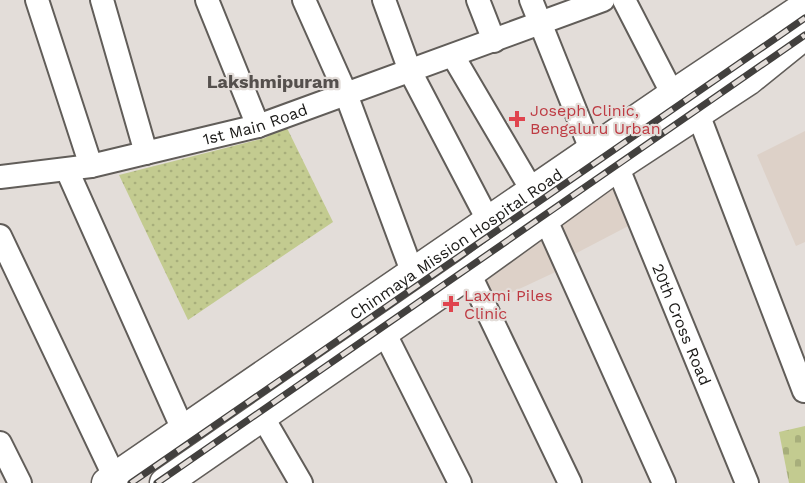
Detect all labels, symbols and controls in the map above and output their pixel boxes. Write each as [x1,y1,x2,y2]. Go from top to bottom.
district label: Lakshmipuram [207,71,339,92]
street label: 1st Main Road [201,100,310,149]
place label: Joseph Clinic, Bengaluru Urban [530,101,661,138]
marker: Joseph Clinic, Bengaluru Urban [508,110,526,128]
street label: Chinmaya Mission Hospital Road [346,165,566,324]
street label: 20th Cross Road [648,261,715,388]
place label: Laxmi Piles Clinic [464,286,553,323]
marker: Laxmi Piles Clinic [442,295,460,313]

